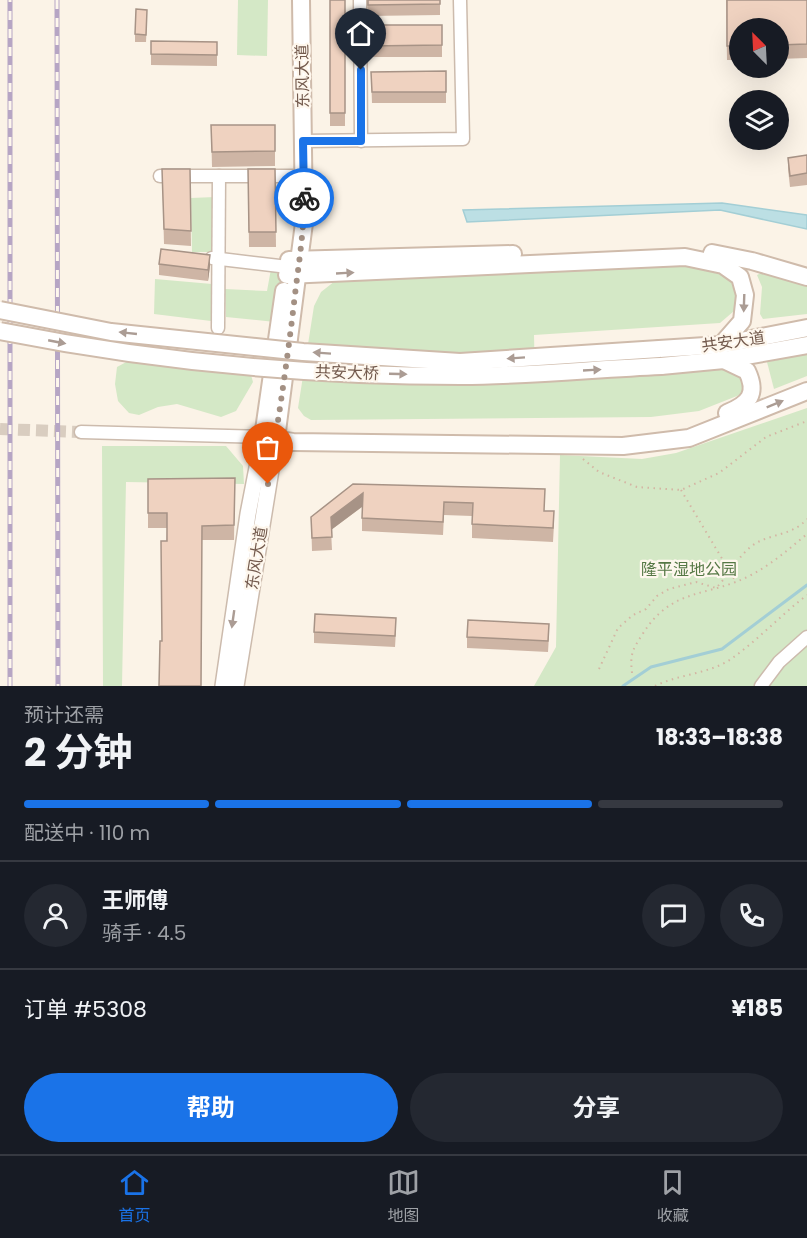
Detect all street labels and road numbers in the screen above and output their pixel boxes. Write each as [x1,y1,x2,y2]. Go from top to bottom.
street label: 东风大道 [290,44,315,108]
street label: 共安大道 [700,326,766,357]
street label: 共安大桥 [315,360,379,385]
street label: 东风大道 [240,525,273,591]

